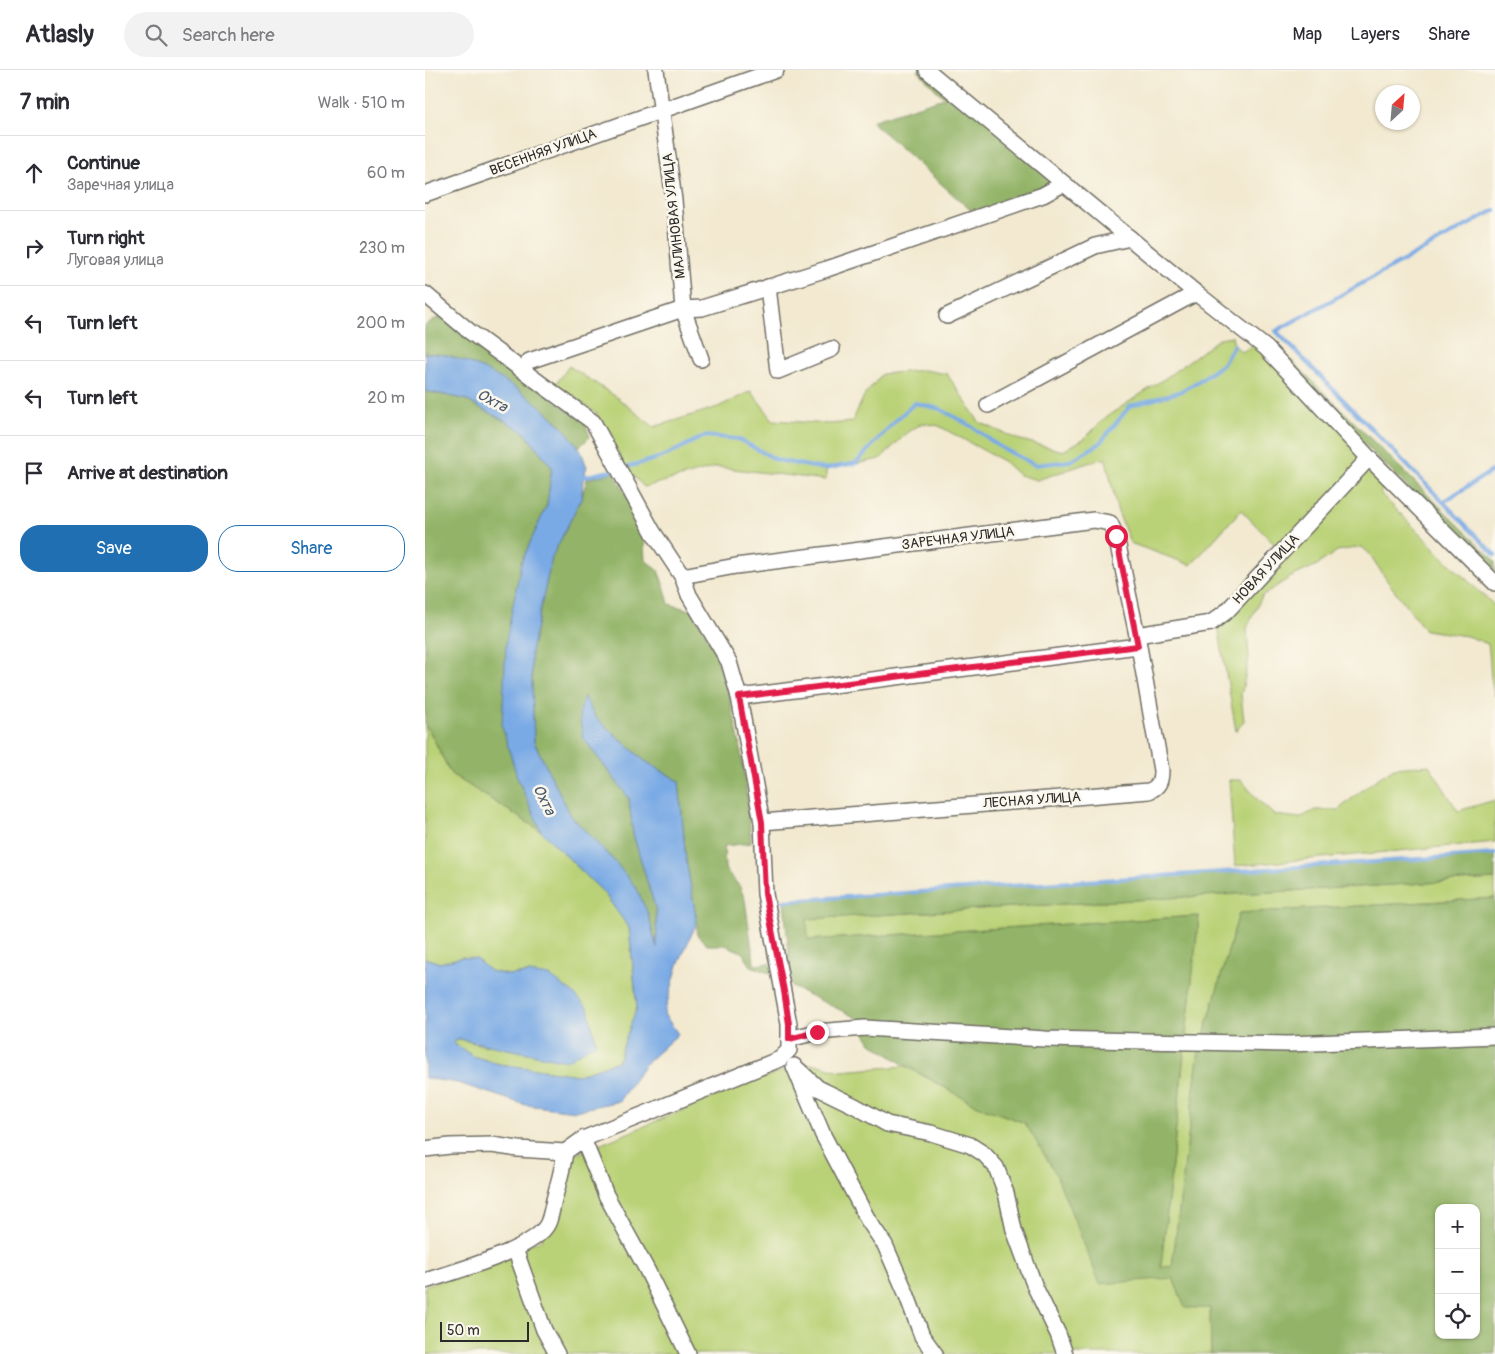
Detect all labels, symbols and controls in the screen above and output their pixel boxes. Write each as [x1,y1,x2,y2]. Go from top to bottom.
search box [124,12,474,57]
text: Atlasly [25,20,94,49]
icon: search [142,21,170,49]
text: Search here [182,23,275,47]
text: Map [1293,23,1322,46]
text: Layers [1350,23,1400,46]
text: Share [1428,23,1470,46]
north arrow [1375,85,1420,130]
text: 7 min [20,89,70,116]
text: Walk · 510 m [318,93,405,113]
street label: ВЕСЕННЯЯ УЛИЦА [487,125,599,179]
text: Continue [67,151,140,175]
street label: МАЛИНОВАЯ УЛИЦА [659,152,689,280]
icon: ahead [20,159,48,187]
text: 60 m [367,163,405,183]
text: Заречная улица [67,175,174,195]
text: Turn right [67,226,145,250]
icon: right [20,234,48,262]
text: 230 m [359,238,405,258]
text: Луговая улица [67,250,164,270]
icon: left [20,309,48,337]
text: Turn left [67,311,137,335]
text: 200 m [357,313,405,333]
icon: left [20,384,48,412]
water label: Охта [474,385,511,417]
text: Turn left [67,386,137,410]
text: 20 m [367,388,405,408]
icon: arrive [20,459,48,487]
text: Arrive at destination [67,461,228,485]
street label: ЗАРЕЧНАЯ УЛИЦА [901,523,1015,553]
button: Save [20,525,208,572]
button: Share [218,525,405,572]
route start [1105,525,1128,548]
street label: НОВАЯ УЛИЦА [1229,530,1303,608]
water label: Охта [529,782,560,819]
street label: ЛЕСНАЯ УЛИЦА [982,788,1081,812]
route end [806,1021,829,1044]
map controls [1435,1204,1480,1339]
button: + [1435,1204,1480,1249]
button: − [1435,1249,1480,1294]
button: locate [1435,1294,1480,1339]
scale bar [440,1319,529,1342]
text: 50 m [447,1322,480,1339]

